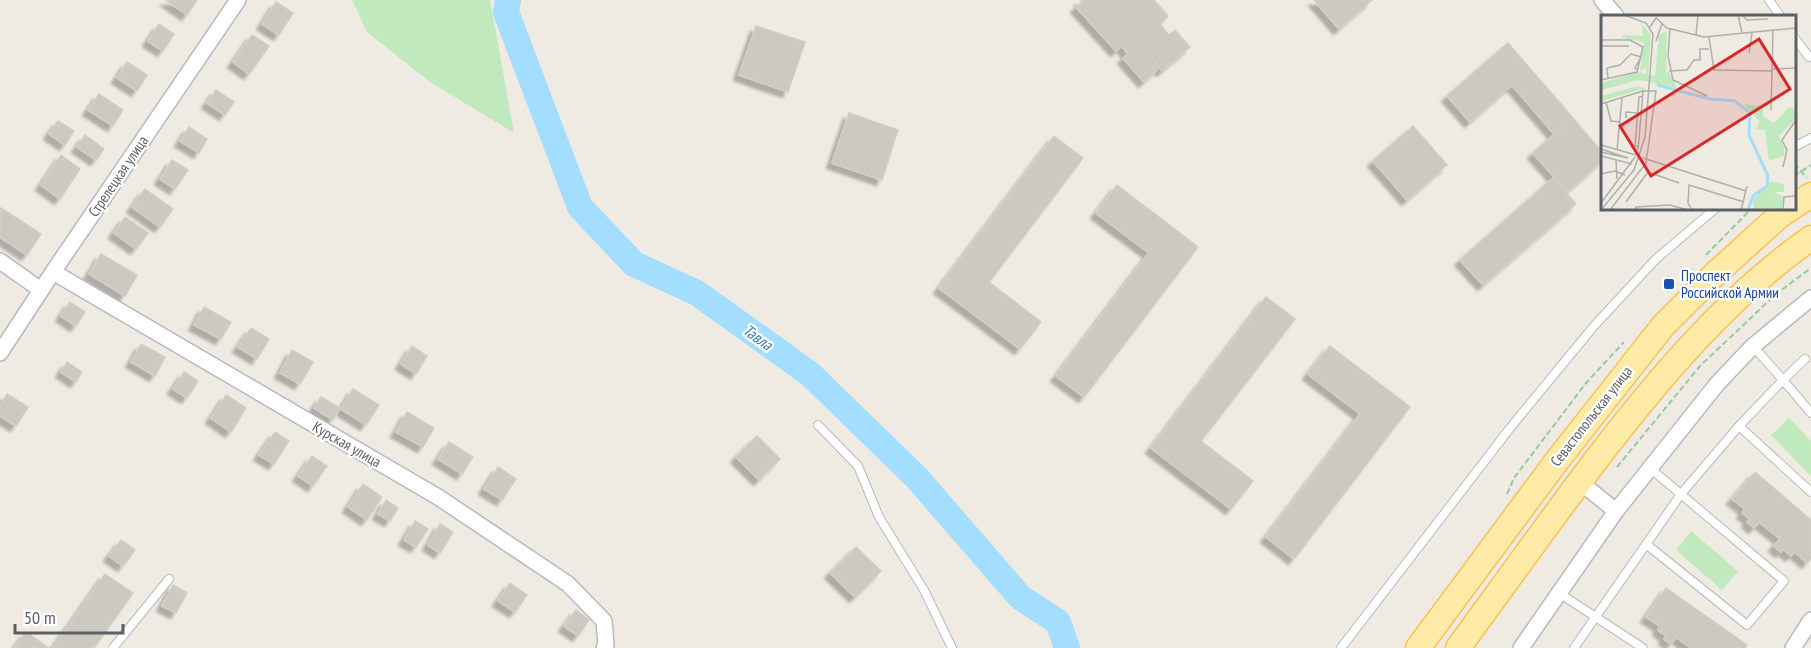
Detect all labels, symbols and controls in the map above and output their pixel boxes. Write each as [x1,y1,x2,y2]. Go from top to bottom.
inset map [1601,15,1796,210]
street label: Стрелецкая улица [84,132,152,220]
place label: Проспект Российской Армии [1681,266,1779,302]
marker: Проспект Российской Армии [1662,277,1676,291]
water label: Тавла [739,320,778,355]
street label: Севастопольская улица [1546,362,1636,470]
street label: Курская улица [309,417,385,471]
scale bar [15,597,123,635]
text: 50 m [24,606,56,629]

